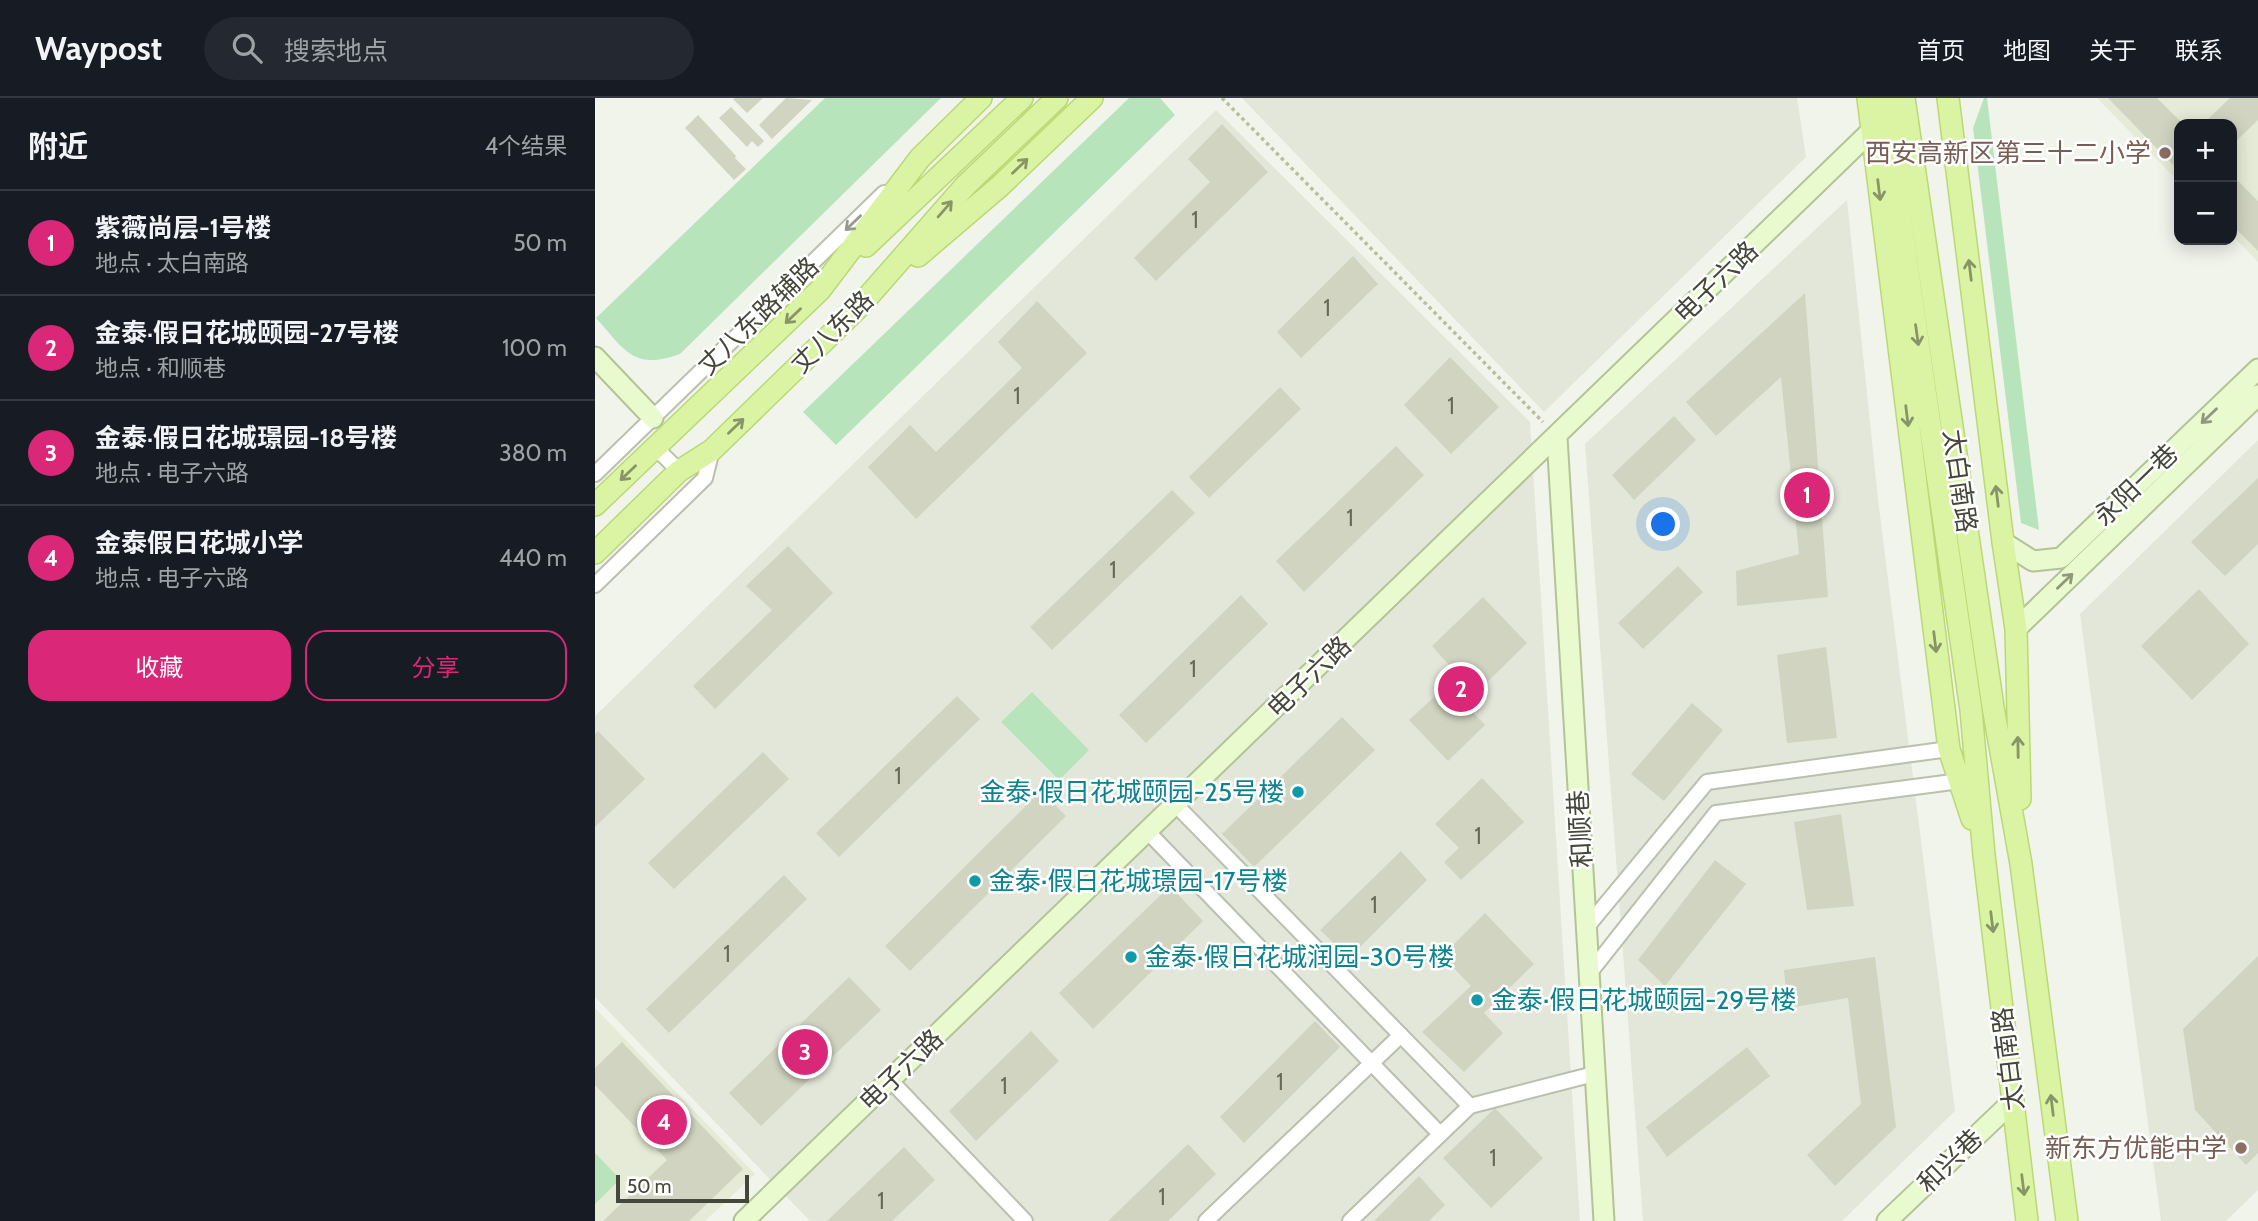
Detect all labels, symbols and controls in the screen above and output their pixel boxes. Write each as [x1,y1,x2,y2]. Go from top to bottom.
search box [204,17,694,80]
text: Waypost [35,28,162,68]
icon: search [228,29,266,67]
text: 搜索地点 [284,35,388,67]
text: 首页 [1917,36,1965,65]
text: 地图 [2003,36,2051,65]
text: 关于 [2089,36,2137,65]
text: 联系 [2175,36,2223,65]
map controls [2174,119,2237,245]
button: + [2174,119,2237,182]
text: 附近 [28,128,88,165]
text: 4个结果 [485,132,567,160]
place label: 西安高新区第三十二小学 [1865,137,2151,169]
marker: 西安高新区第三十二小学 [2157,145,2173,161]
one-way arrow [1012,158,1029,175]
one-way arrow [1873,178,1886,201]
button: − [2174,182,2237,245]
one-way arrow [937,201,953,219]
house number: 1 [1191,206,1199,234]
text: 紫薇尚层-1号楼 [95,212,271,244]
one-way arrow [845,214,862,231]
text: 1 [47,229,55,257]
text: 50 m [513,229,567,257]
street label: 电子六路 [1667,234,1765,330]
text: 地点 · 太白南路 [95,249,249,277]
street label: 丈八东路辅路 [691,250,825,382]
one-way arrow [1963,259,1976,282]
street label: 丈八东路 [784,284,880,380]
house number: 1 [1323,294,1331,322]
one-way arrow [785,308,802,325]
text: 金泰·假日花城颐园-27号楼 [95,317,399,349]
one-way arrow [1910,323,1923,346]
text: 2 [45,334,57,362]
text: 100 m [502,334,567,362]
text: 地点 · 和顺巷 [95,354,226,382]
house number: 1 [1013,382,1021,410]
house number: 1 [1447,392,1455,420]
one-way arrow [1900,404,1913,427]
one-way arrow [2201,408,2218,425]
one-way arrow [728,417,745,434]
text: 金泰·假日花城璟园-18号楼 [95,422,397,454]
street label: 太白南路 [1937,427,1983,535]
street label: 永阳一巷 [2087,437,2185,533]
text: 3 [45,439,57,467]
text: 380 m [499,439,567,467]
text: 地点 · 电子六路 [95,459,249,487]
one-way arrow [620,465,637,482]
pin: 1 [1784,469,1830,521]
one-way arrow [1991,485,2004,508]
house number: 1 [1346,504,1354,532]
your location [1646,507,1680,541]
text: 金泰假日花城小学 [95,527,303,559]
text: 4 [44,544,58,572]
text: 440 m [499,544,567,572]
house number: 1 [1109,556,1117,584]
text: 地点 · 电子六路 [95,564,249,592]
one-way arrow [2056,573,2073,590]
street label: 电子六路 [1260,629,1358,725]
button: 收藏 [28,630,291,701]
button: 分享 [305,630,567,701]
one-way arrow [1929,630,1942,652]
house number: 1 [1189,655,1197,683]
pin: 2 [1438,663,1484,715]
one-way arrow [2012,735,2025,758]
house number: 1 [894,762,902,790]
place label: 金泰·假日花城颐园-25号楼 [980,776,1284,808]
marker: 金泰·假日花城颐园-25号楼 [1290,784,1306,800]
street label: 和顺巷 [1562,789,1598,869]
house number: 1 [1474,822,1482,850]
place label: 金泰·假日花城璟园-17号楼 [989,865,1287,897]
marker: 金泰·假日花城璟园-17号楼 [967,873,983,889]
house number: 1 [1370,891,1378,919]
one-way arrow [1986,911,1999,933]
house number: 1 [723,940,731,968]
place label: 金泰·假日花城润园-30号楼 [1145,941,1454,973]
marker: 金泰·假日花城润园-30号楼 [1123,949,1139,965]
place label: 金泰·假日花城颐园-29号楼 [1491,984,1796,1016]
marker: 金泰·假日花城颐园-29号楼 [1469,992,1485,1008]
street label: 太白南路 [1986,1005,2030,1113]
street label: 电子六路 [852,1022,950,1118]
pin: 3 [782,1026,828,1078]
house number: 1 [1276,1068,1284,1096]
house number: 1 [1000,1072,1008,1100]
one-way arrow [2046,1094,2059,1117]
pin: 4 [641,1096,687,1148]
street label: 和兴巷 [1911,1122,1989,1200]
place label: 新东方优能中学 [2045,1132,2227,1164]
marker: 新东方优能中学 [2233,1140,2249,1156]
house number: 1 [1489,1144,1497,1172]
scale bar [616,1172,749,1204]
one-way arrow [2016,1173,2029,1196]
text: 50 m [627,1175,671,1198]
house number: 1 [1158,1183,1166,1211]
house number: 1 [877,1187,885,1215]

